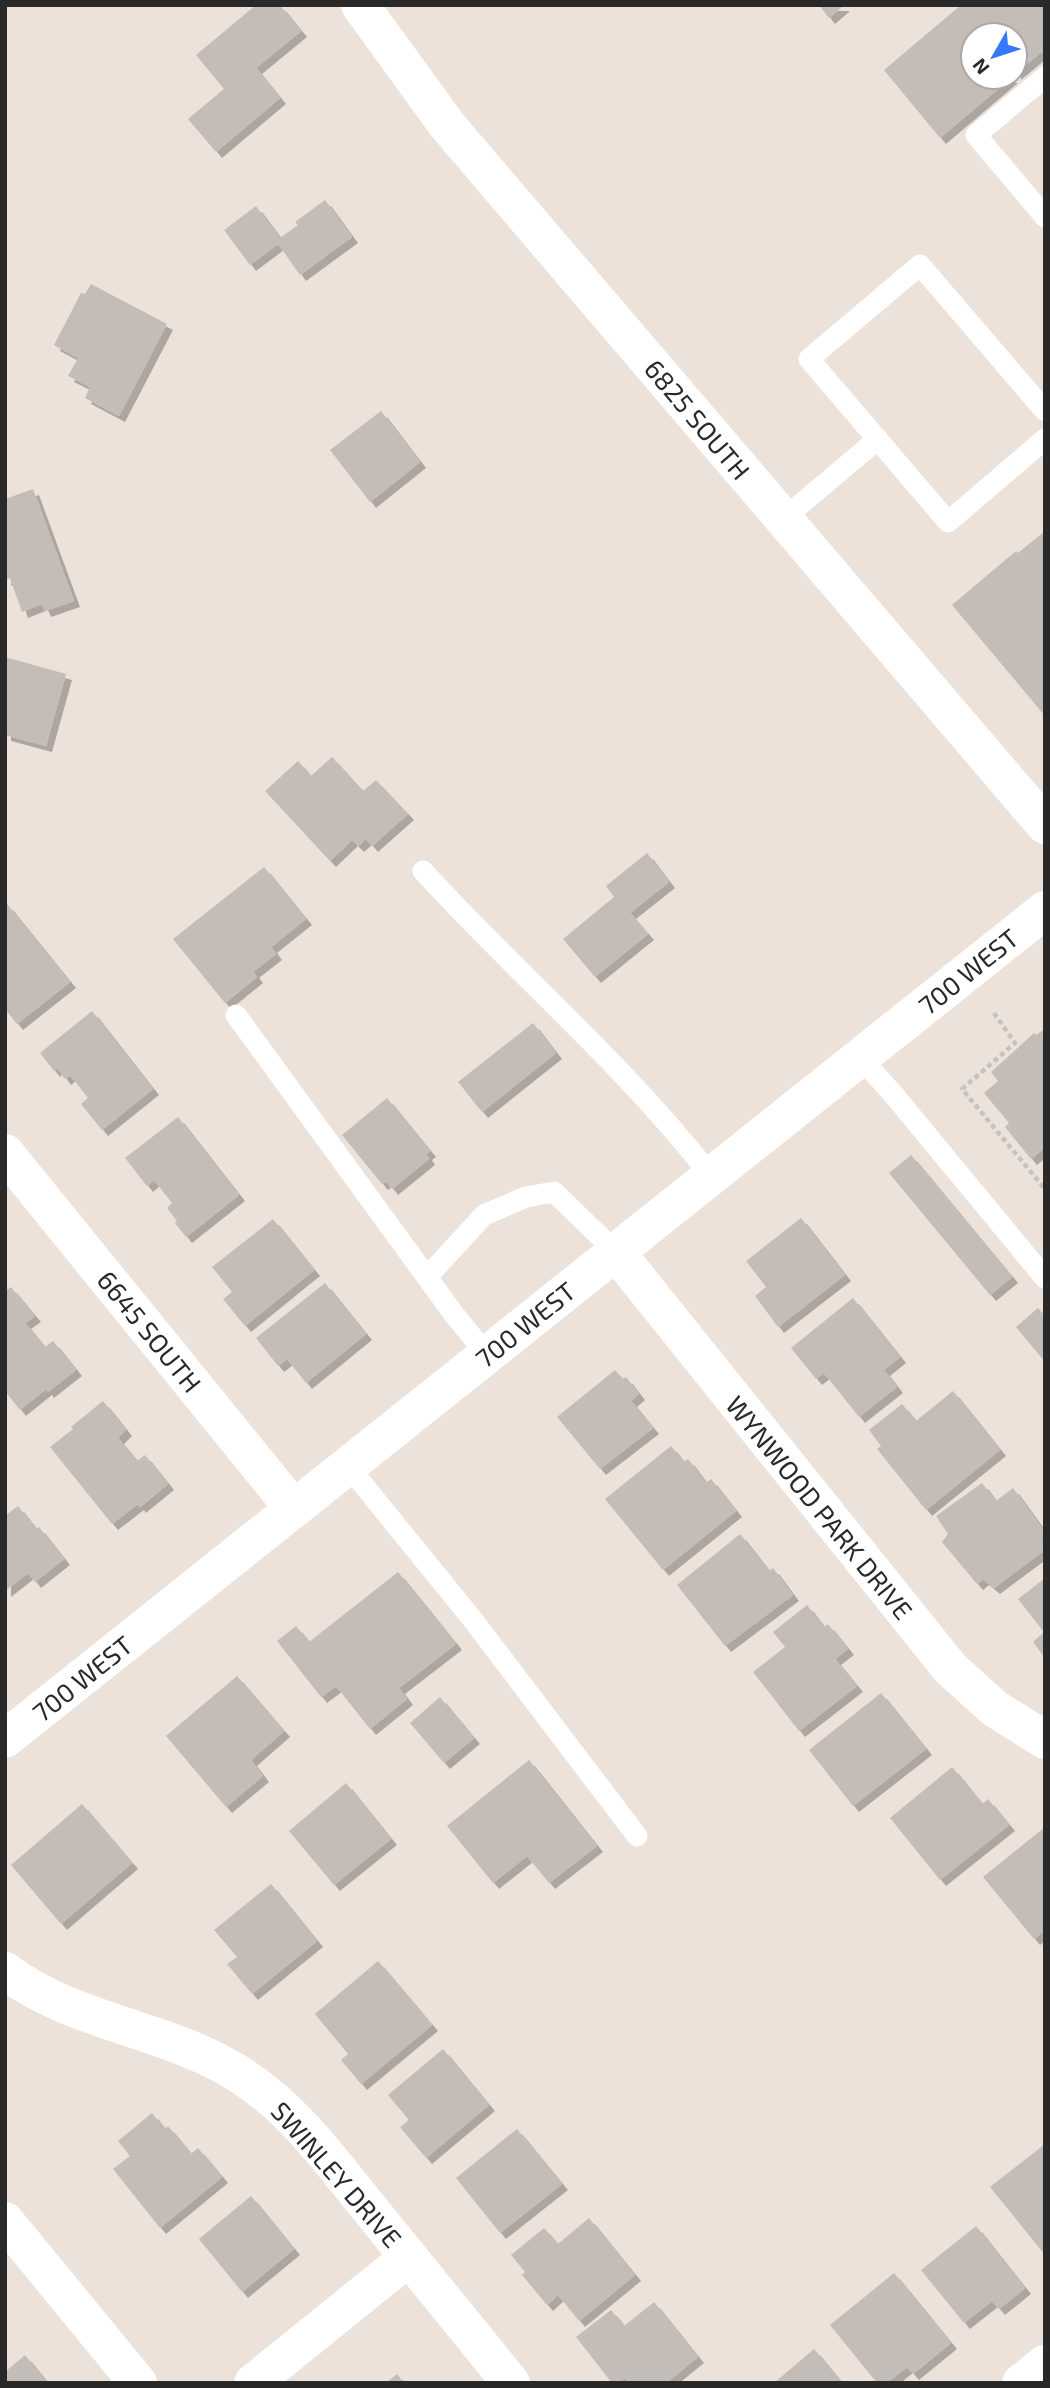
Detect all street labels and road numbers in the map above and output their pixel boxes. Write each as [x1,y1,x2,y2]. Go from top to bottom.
street label: 6825 SOUTH [639,353,757,485]
street label: 700 WEST [912,921,1024,1021]
street label: 6645 SOUTH [92,1264,208,1398]
street label: 700 WEST [469,1274,581,1374]
street label: WYNWOOD PARK DRIVE [720,1389,920,1625]
street label: 700 WEST [26,1628,138,1728]
street label: SWINLEY DRIVE [265,2095,409,2253]

